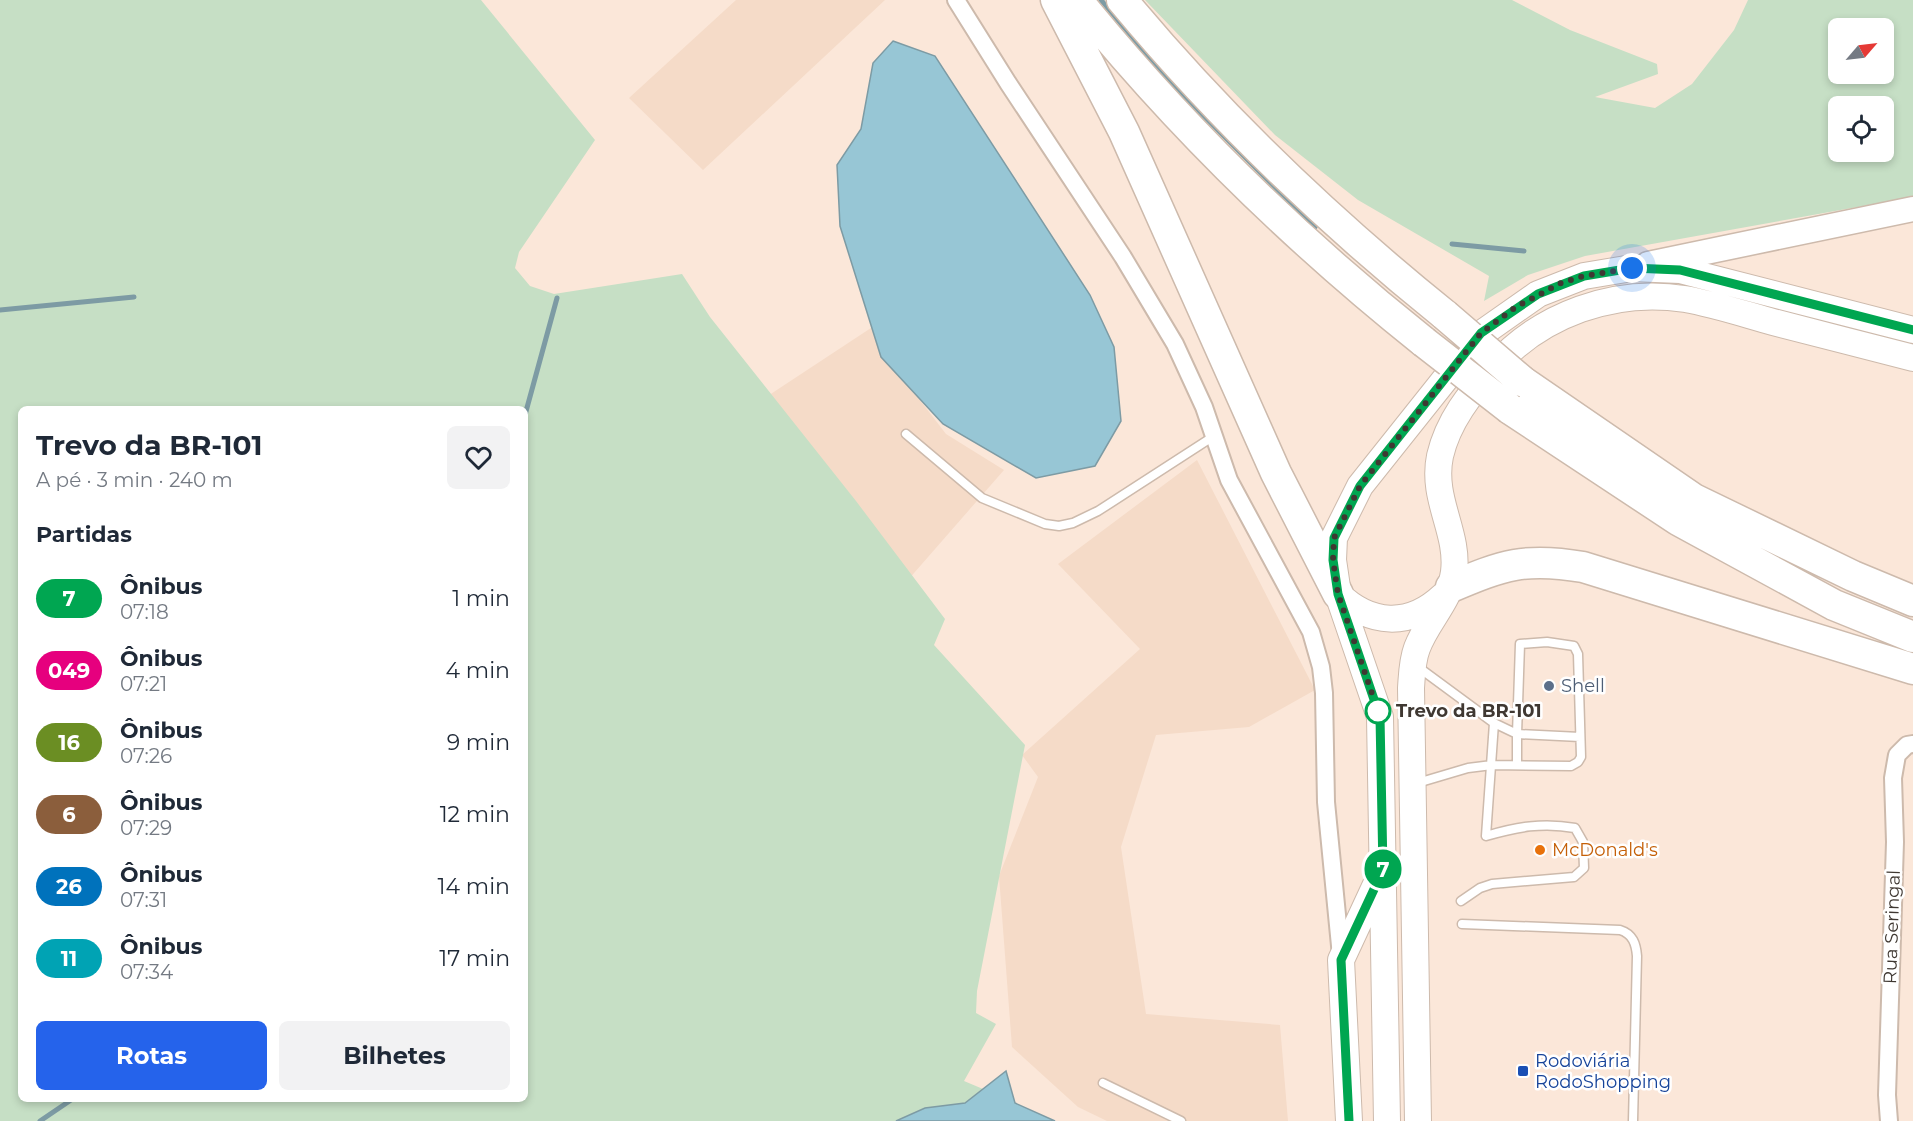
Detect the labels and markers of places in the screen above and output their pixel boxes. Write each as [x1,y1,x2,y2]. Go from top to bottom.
place label: Shell [1561,675,1605,697]
marker: Shell [1542,679,1556,693]
marker: Trevo da BR-101 [1365,698,1391,724]
place label: Trevo da BR-101 [1396,700,1542,722]
place label: McDonald's [1552,839,1658,861]
marker: McDonald's [1533,843,1547,857]
place label: Rodoviária RodoShopping [1535,1050,1671,1093]
marker: Rodoviária RodoShopping [1516,1064,1530,1078]

